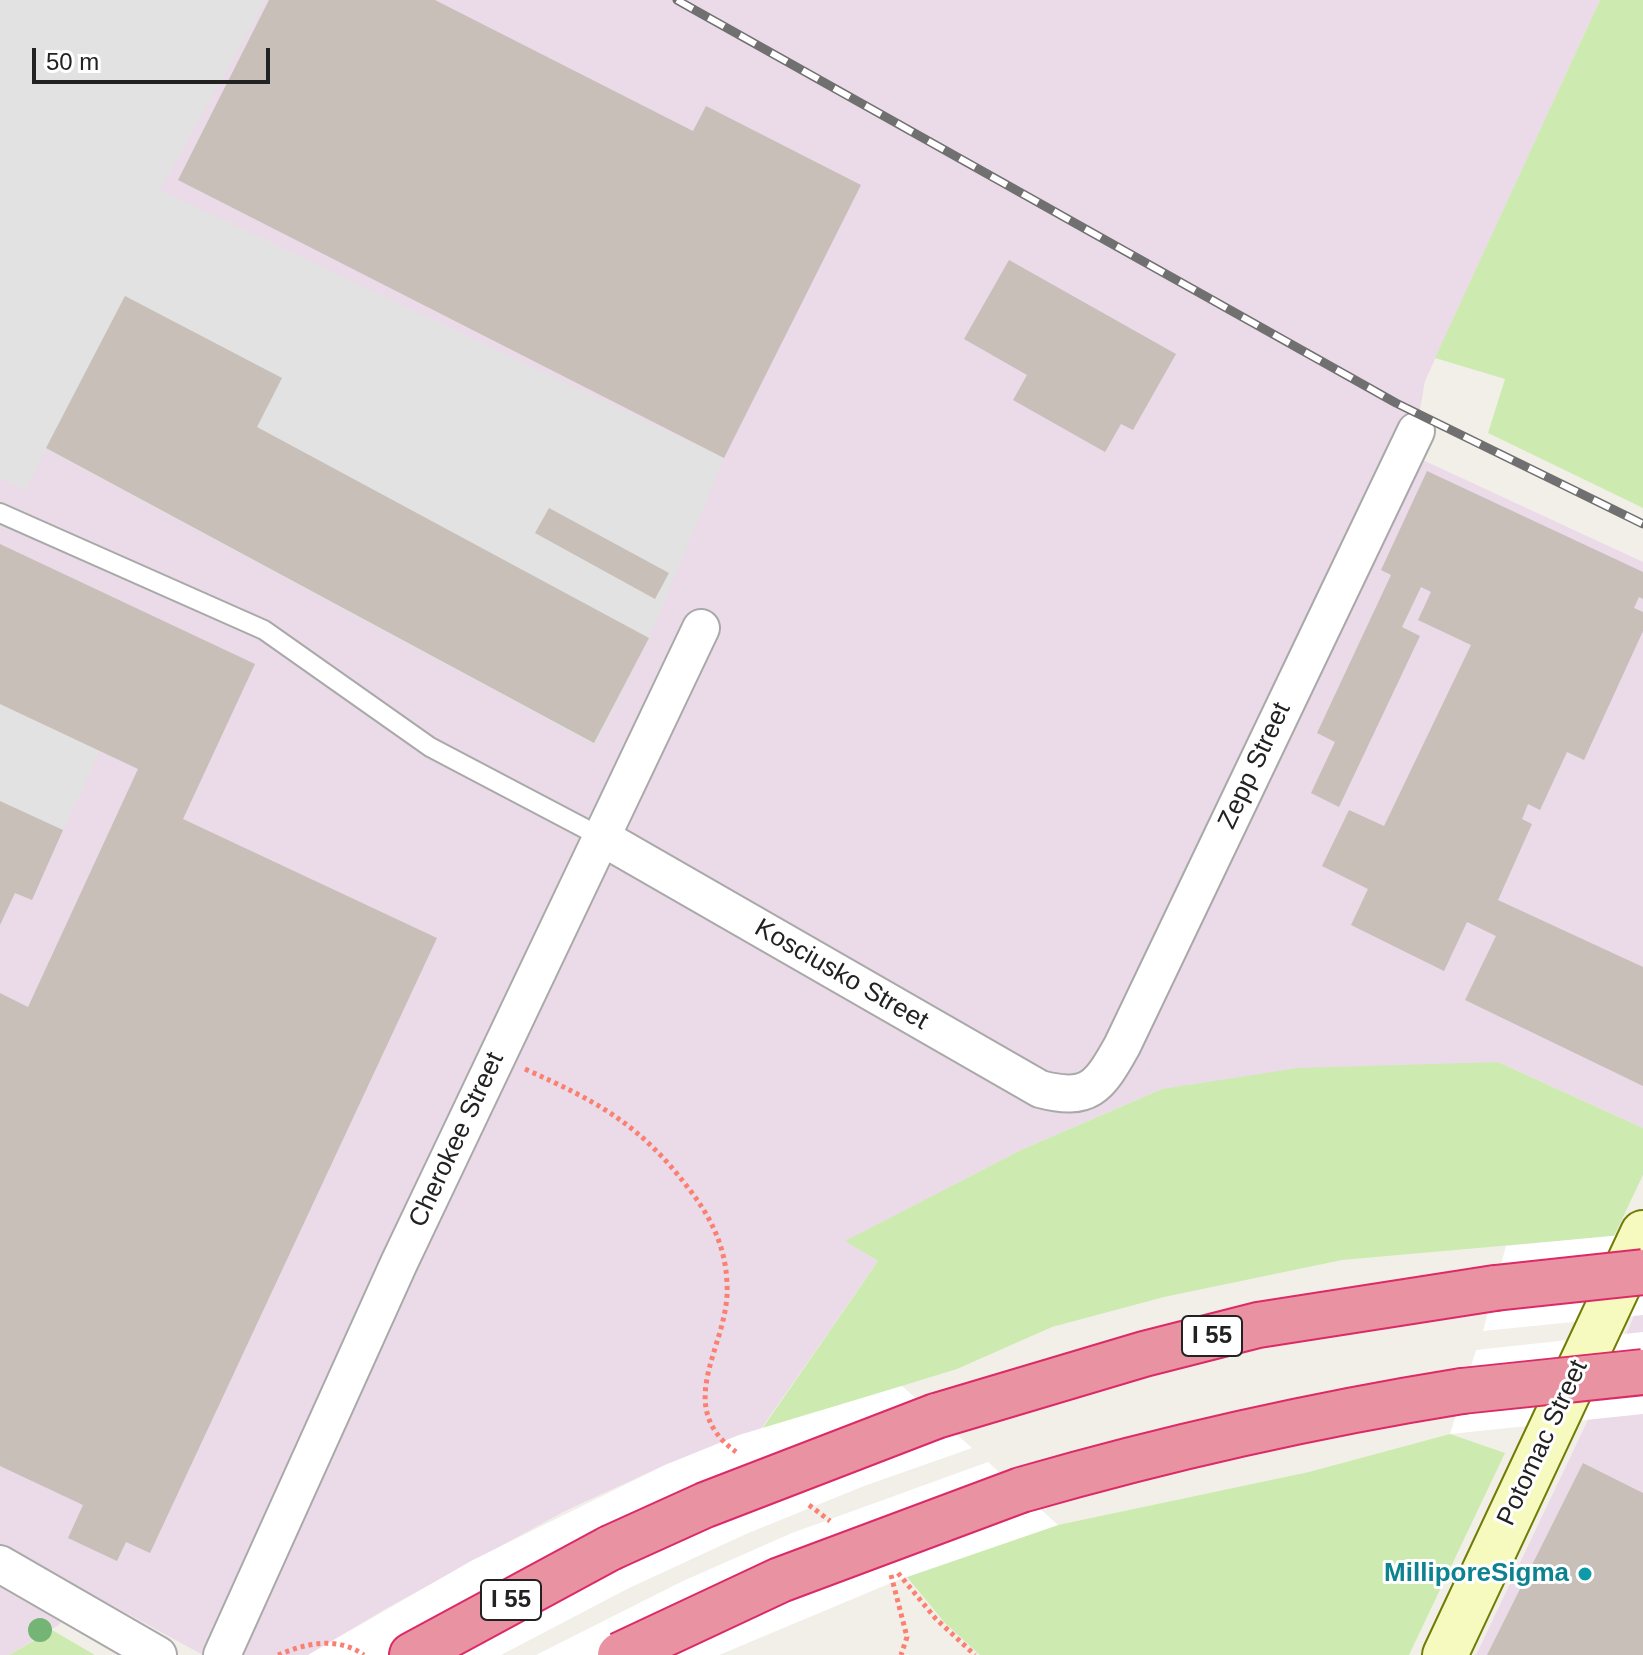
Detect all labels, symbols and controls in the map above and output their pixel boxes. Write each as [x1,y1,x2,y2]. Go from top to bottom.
scale bar [36,32,274,82]
text: 50 m [46,48,99,75]
street label: Zepp Street [1212,698,1298,834]
street label: Kosciusko Street [749,913,933,1037]
street label: Cherokee Street [403,1048,511,1232]
road number: I 55 [1182,1316,1242,1356]
street label: Potomac Street [1491,1355,1595,1531]
place label: MilliporeSigma [1384,1558,1569,1590]
marker: MilliporeSigma [1576,1565,1594,1583]
road number: I 55 [481,1580,541,1620]

